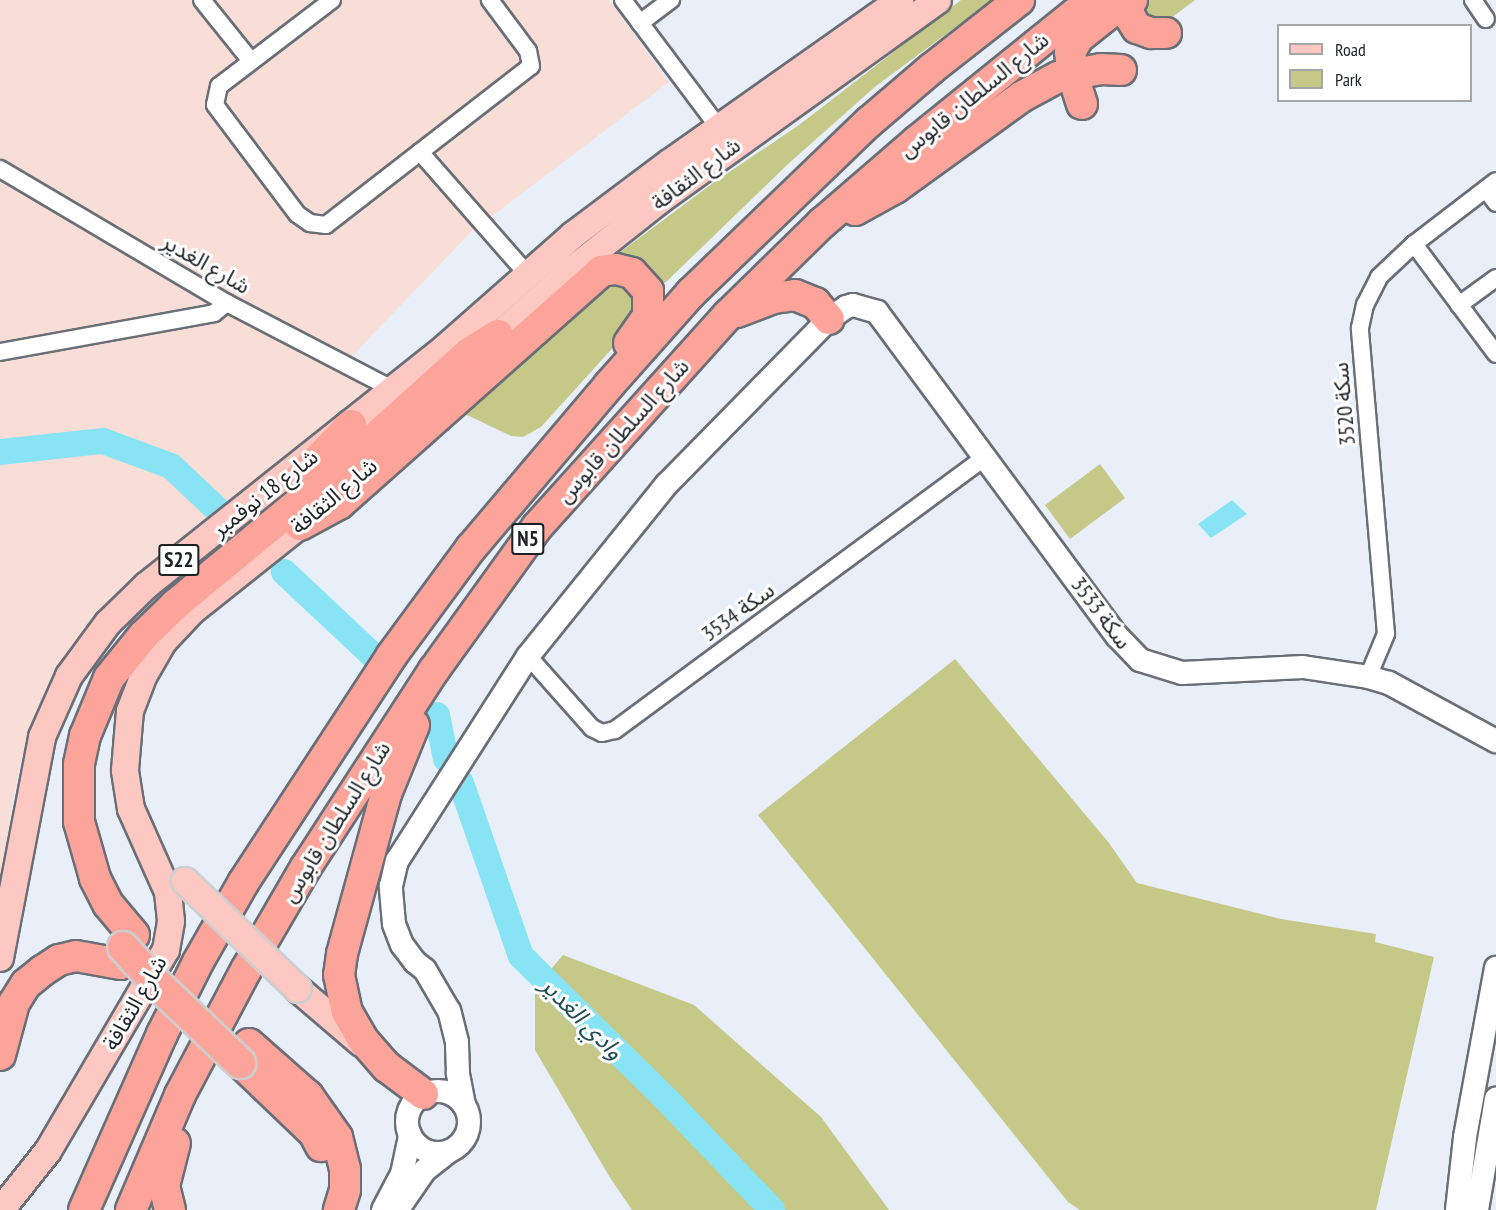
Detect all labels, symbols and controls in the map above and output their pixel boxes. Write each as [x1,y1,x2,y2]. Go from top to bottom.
legend [1277,24,1472,102]
street label: شارع السلطان قابوس [894,27,1054,163]
text: Road [1335,38,1366,61]
text: Park [1335,68,1362,91]
street label: شارع الثقافة [646,132,746,216]
street label: شارع الغدير [157,228,255,300]
street label: شارع السلطان قابوس [551,354,695,508]
street label: سكة 3520 [1327,361,1361,447]
street label: شارع 18 نوفمبر [207,443,323,543]
street label: شارع الثقافة [285,452,383,540]
road number: N5 [510,521,546,557]
road number: S22 [158,542,200,578]
street label: سكة 3533 [1065,572,1137,654]
street label: سكة 3534 [697,577,779,647]
street label: شارع السلطان قابوس [276,737,396,907]
street label: شارع الثقافة [97,951,173,1055]
water label: وادي الغدير [535,971,629,1065]

